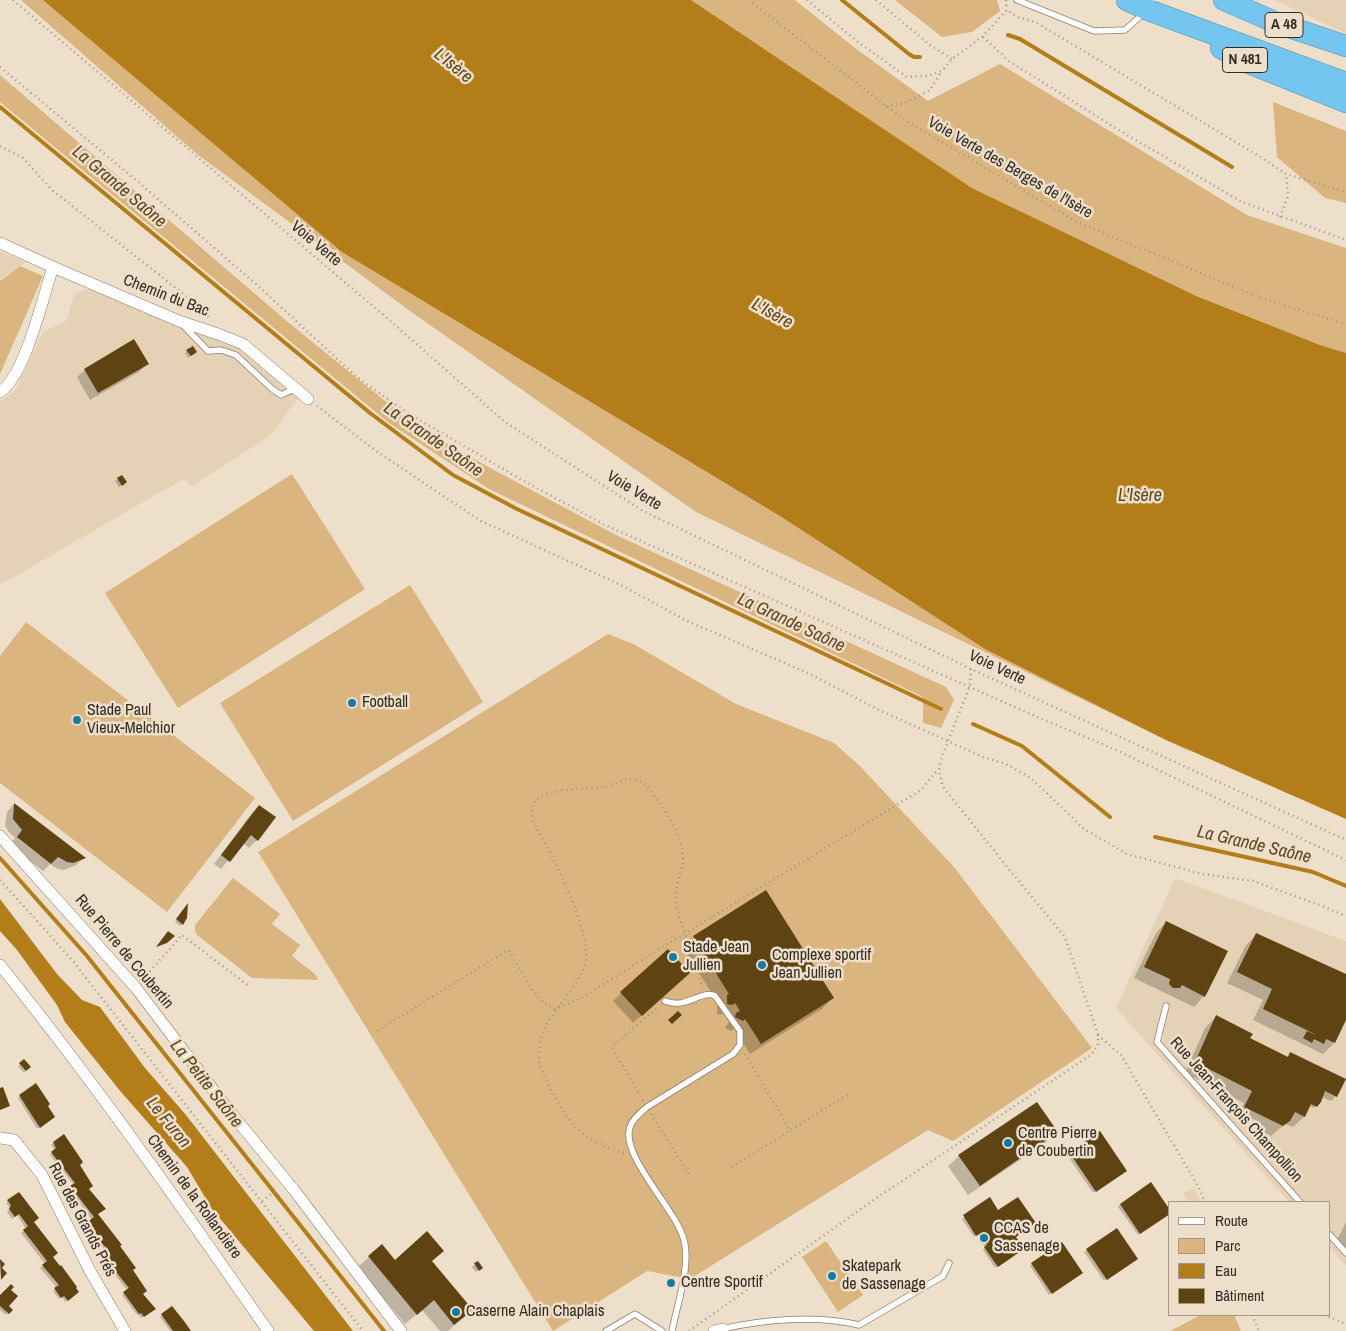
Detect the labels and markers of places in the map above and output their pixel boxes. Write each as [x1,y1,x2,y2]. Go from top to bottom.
place label: Football [362,693,408,713]
marker: Football [346,697,358,709]
place label: Stade Paul Vieux-Melchior [87,701,175,739]
marker: Stade Paul Vieux-Melchior [71,714,83,726]
place label: Stade Jean Jullien [683,938,749,976]
place label: Complexe sportif Jean Jullien [772,946,871,984]
marker: Stade Jean Jullien [667,951,679,963]
marker: Complexe sportif Jean Jullien [756,959,768,971]
place label: Centre Pierre de Coubertin [1018,1124,1097,1162]
marker: Centre Pierre de Coubertin [1002,1137,1014,1149]
place label: CCAS de Sassenage [994,1219,1060,1257]
marker: CCAS de Sassenage [978,1232,990,1244]
place label: Skatepark de Sassenage [842,1257,926,1295]
marker: Skatepark de Sassenage [826,1270,838,1282]
place label: Centre Sportif [681,1273,763,1293]
marker: Centre Sportif [665,1277,677,1289]
place label: Caserne Alain Chaplais [466,1302,605,1322]
marker: Caserne Alain Chaplais [450,1306,462,1318]

